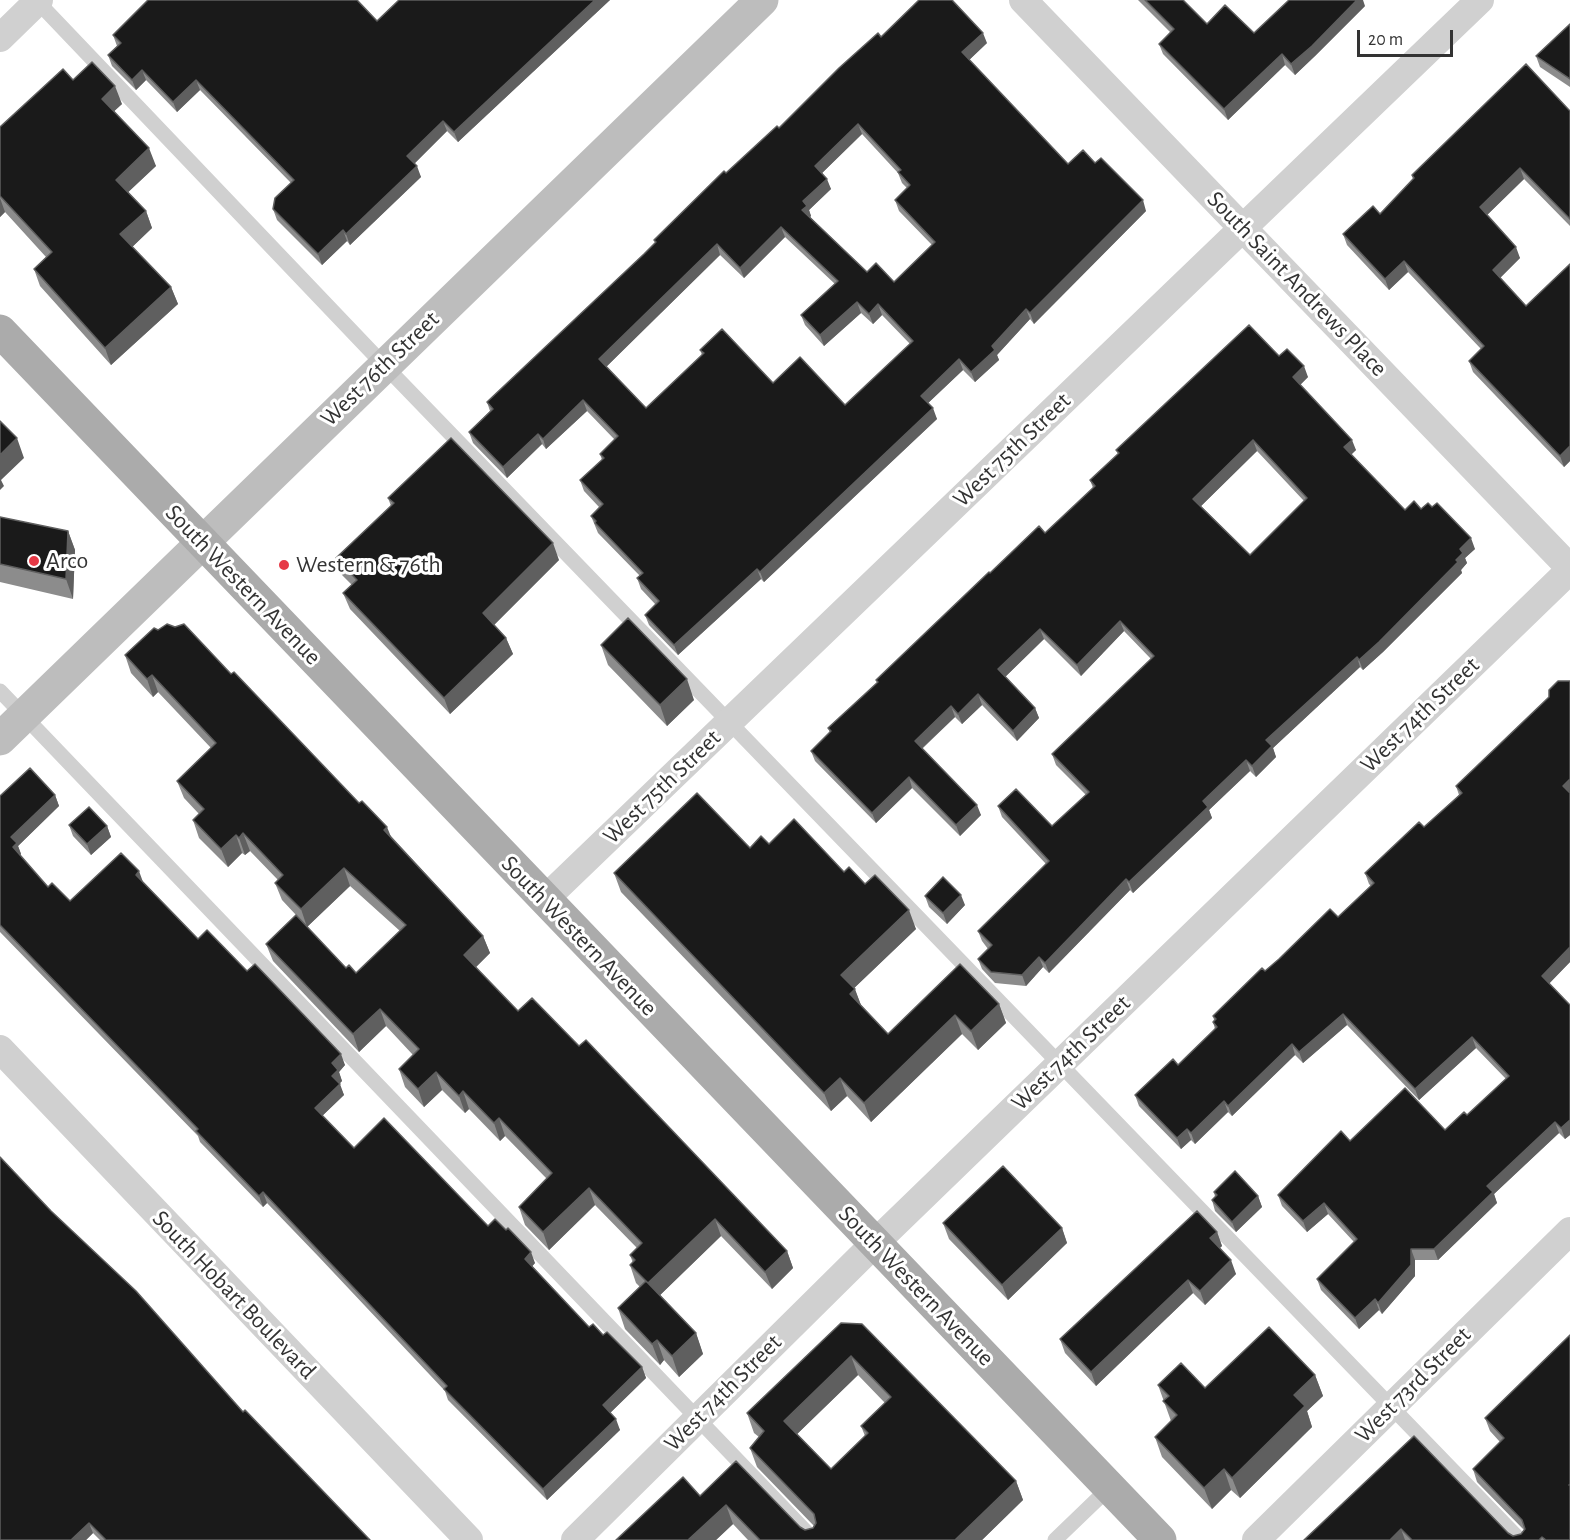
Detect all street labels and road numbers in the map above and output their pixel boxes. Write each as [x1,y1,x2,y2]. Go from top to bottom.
street label: South Saint Andrews Place [1201,185,1393,383]
street label: West 76th Street [315,305,445,433]
street label: West 75th Street [947,387,1077,513]
street label: South Western Avenue [159,499,327,671]
street label: West 74th Street [1355,651,1485,779]
street label: West 75th Street [597,724,727,850]
street label: South Western Avenue [495,850,663,1022]
street label: West 74th Street [1006,989,1136,1117]
street label: South Western Avenue [832,1200,1000,1372]
street label: South Hobart Boulevard [146,1205,322,1385]
street label: West 73rd Street [1349,1321,1477,1449]
street label: West 74th Street [658,1328,788,1458]

